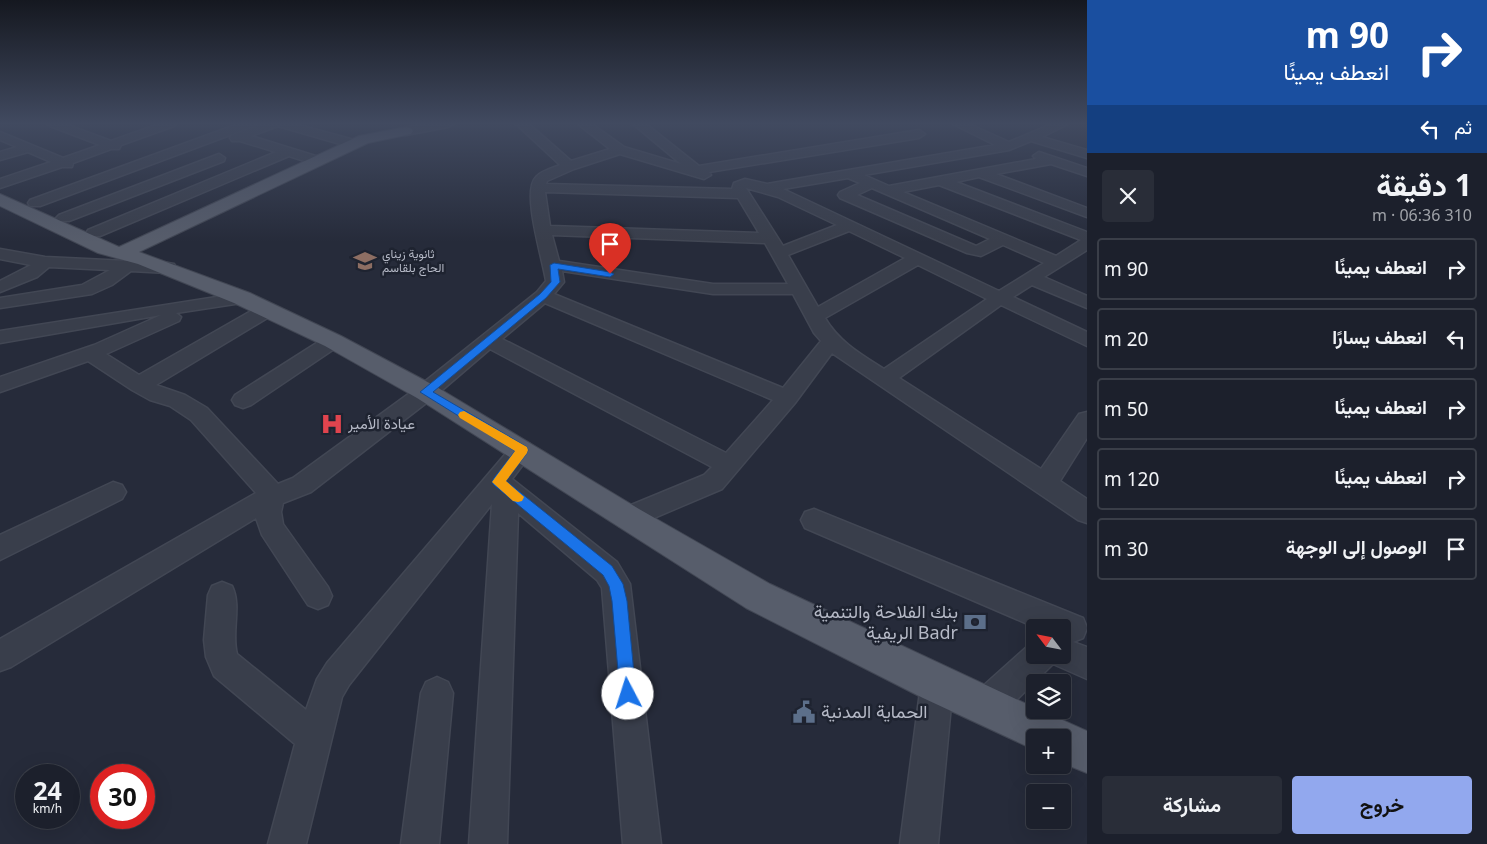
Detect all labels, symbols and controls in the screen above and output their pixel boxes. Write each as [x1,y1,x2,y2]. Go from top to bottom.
text: 90 m [1306,11,1389,58]
icon: right [1407,20,1472,85]
text: انعطف يمينًا [1283,56,1389,86]
text: ثم [1454,114,1472,140]
icon: left [1416,115,1444,143]
text: 1 دقيقة [1376,164,1472,205]
button: close [1102,170,1154,222]
text: 310 m · 06:36 [1372,204,1472,226]
pin [589,223,631,274]
icon: arrive [596,230,624,258]
place label: ثانوية زيناي الحاج بلقاسم [382,245,444,277]
school or university icon: ثانوية زيناي الحاج بلقاسم [352,248,378,274]
text: انعطف يمينًا [1334,254,1427,280]
icon: right [1442,255,1470,283]
text: 90 m [1104,256,1148,282]
text: انعطف يسارًا [1332,324,1427,350]
icon: left [1442,325,1470,353]
text: 20 m [1104,326,1148,352]
text: انعطف يمينًا [1334,394,1427,420]
icon: right [1442,395,1470,423]
text: 50 m [1104,396,1148,422]
hospital icon: عيادة الأمير [319,411,345,437]
place label: عيادة الأمير [347,413,415,433]
text: انعطف يمينًا [1334,464,1427,490]
icon: right [1442,465,1470,493]
text: 120 m [1104,466,1159,492]
text: الوصول إلى الوجهة [1286,534,1427,560]
icon: arrive [1442,535,1470,563]
text: 30 m [1104,536,1148,562]
place label: بنك الفلاحة والتنمية الريفية Badr [814,599,959,644]
bank icon: بنك الفلاحة والتنمية الريفية Badr [962,609,988,635]
north arrow [1026,619,1071,664]
map controls [1026,619,1071,829]
position arrow [601,667,653,719]
button: layers [1026,674,1071,719]
public building icon: الحماية المدنية [791,699,817,725]
place label: الحماية المدنية [821,699,928,723]
button: + [1026,729,1071,774]
speed limit sign: 30 [90,764,155,829]
text: 24 [33,773,62,807]
button: مشاركة [1102,776,1282,834]
button: خروج [1292,776,1472,834]
button: − [1026,784,1071,829]
text: km/h [33,800,62,817]

